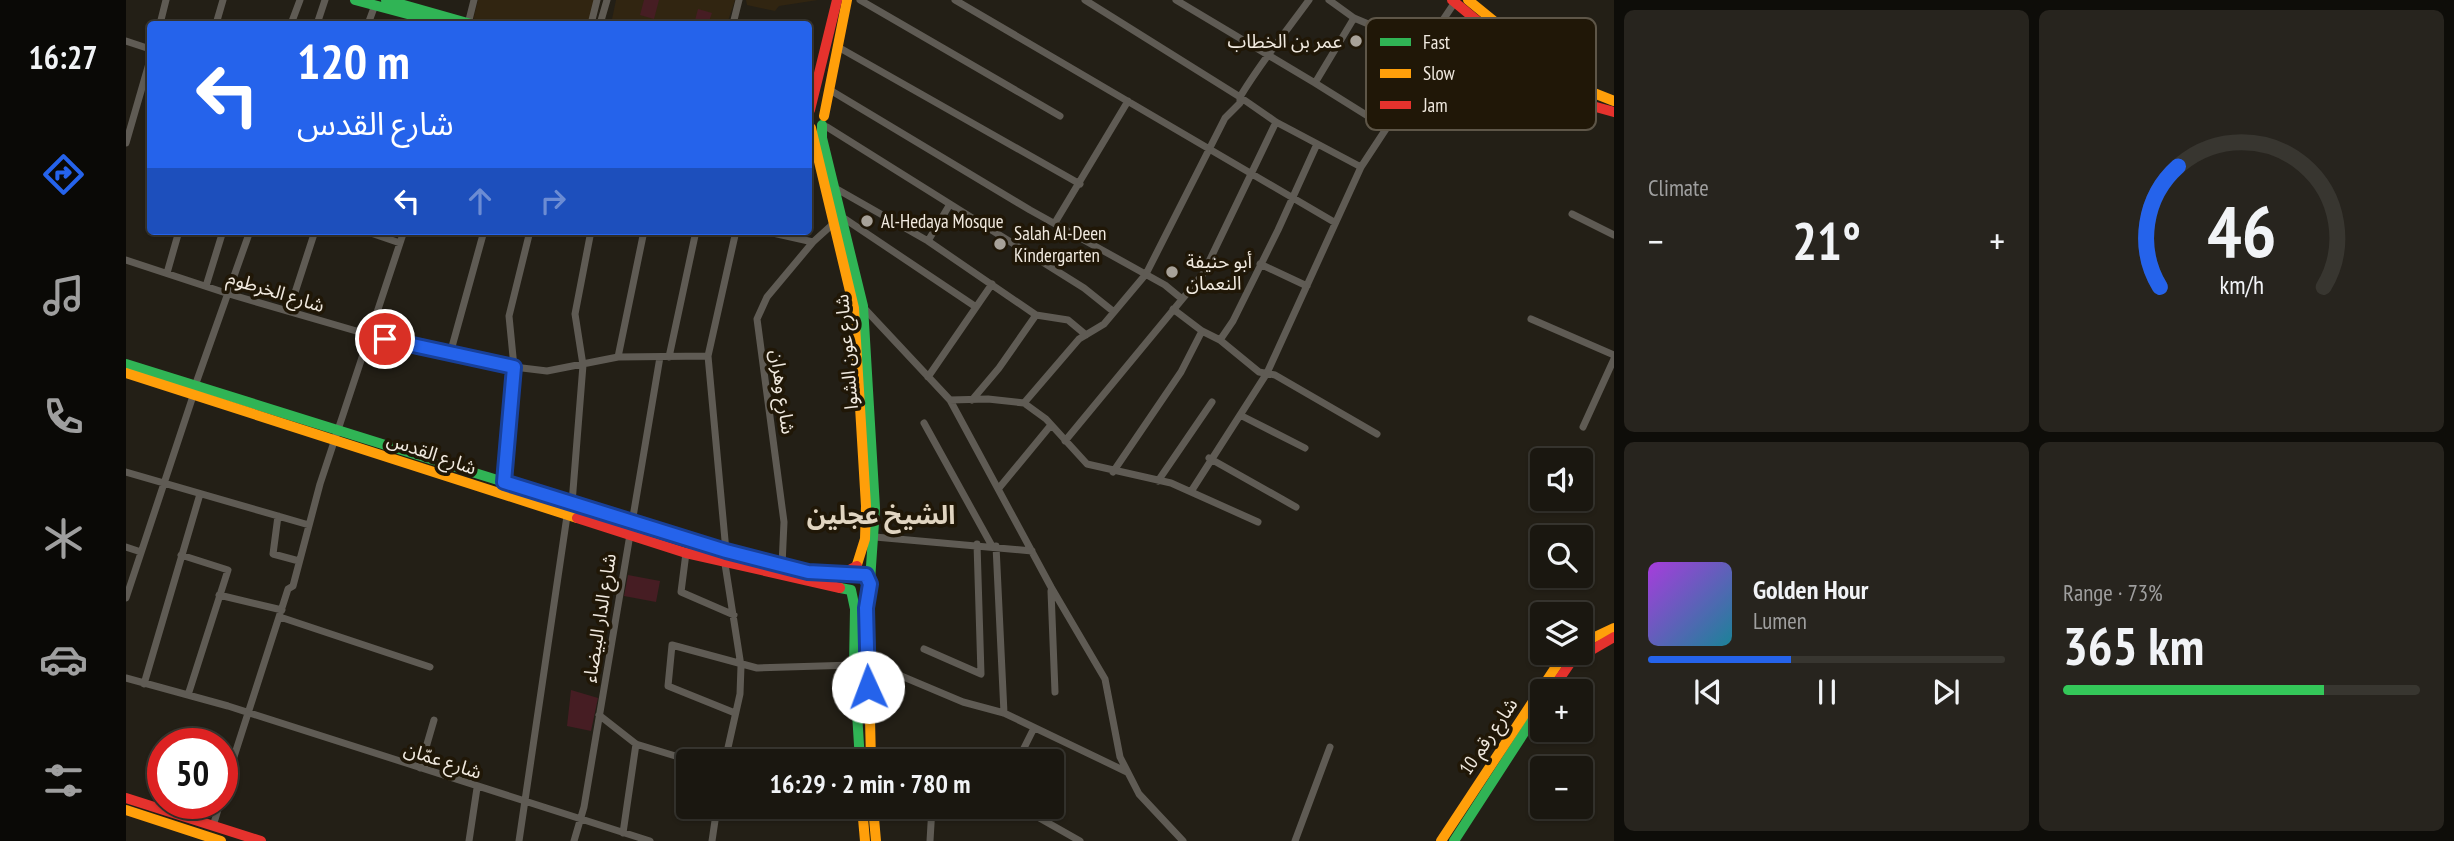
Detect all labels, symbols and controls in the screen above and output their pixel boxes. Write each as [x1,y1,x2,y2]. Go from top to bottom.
legend [1366,18,1596,130]
text: 120 m [297,29,410,93]
place label: عمر بن الخطاب [1227,29,1342,53]
text: Fast [1423,30,1451,54]
marker: عمر بن الخطاب [1348,33,1364,49]
text: 16:27 [28,36,98,78]
icon: left [182,49,273,140]
text: Slow [1423,61,1456,85]
text: Jam [1422,93,1448,117]
text: شارع القدس [297,102,454,144]
icon: directions [39,150,88,199]
text: Climate [1648,173,1709,202]
icon: left [388,182,426,220]
icon: ahead [461,182,499,220]
icon: right [534,182,572,220]
text: 46 [2207,183,2276,277]
text: 21° [1792,207,1861,274]
place label: Al-Hedaya Mosque [881,209,1004,233]
marker: Al-Hedaya Mosque [859,213,875,229]
text: − [1648,216,1664,265]
text: + [1989,216,2005,265]
place label: Salah Al-Deen Kindergarten [1014,221,1106,267]
marker: Salah Al-Deen Kindergarten [992,236,1008,252]
place label: أبو حنيفة النعمان [1186,249,1252,295]
marker: أبو حنيفة النعمان [1164,264,1180,280]
street label: شارع الخرطوم [224,265,328,320]
text: km/h [2219,269,2264,301]
icon: music [39,271,88,320]
street label: شارع عون الشوا [829,293,865,411]
pin [355,309,415,369]
icon: arrive [366,320,404,358]
street label: شارع وهران [763,348,801,436]
icon: phone [39,392,88,441]
street label: شارع القدس [383,427,480,481]
map controls [1530,448,1593,819]
button: sound [1530,448,1593,511]
district label: الشيخ عجلين [807,498,955,534]
icon: climate [39,514,88,563]
button: search [1530,525,1593,588]
street label: شارع الدار البيضاء [577,552,623,685]
text: Golden Hour [1753,573,1868,606]
text: Range · 73% [2063,578,2163,607]
button: layers [1530,602,1593,665]
text: Lumen [1753,606,1807,635]
text: 365 km [2063,612,2204,679]
icon: car [39,635,88,684]
position arrow [831,650,905,724]
icon: previous [1689,673,1727,711]
icon: pause [1808,673,1846,711]
icon: next [1927,673,1965,711]
button: + [1530,679,1593,742]
street label: شارع رقم 10 [1454,693,1525,781]
speed limit sign: 50 [147,728,238,819]
street label: شارع عمّان [401,736,485,786]
icon: filters [39,756,88,805]
button: − [1530,756,1593,819]
text: 16:29 · 2 min · 780 m [770,767,970,800]

